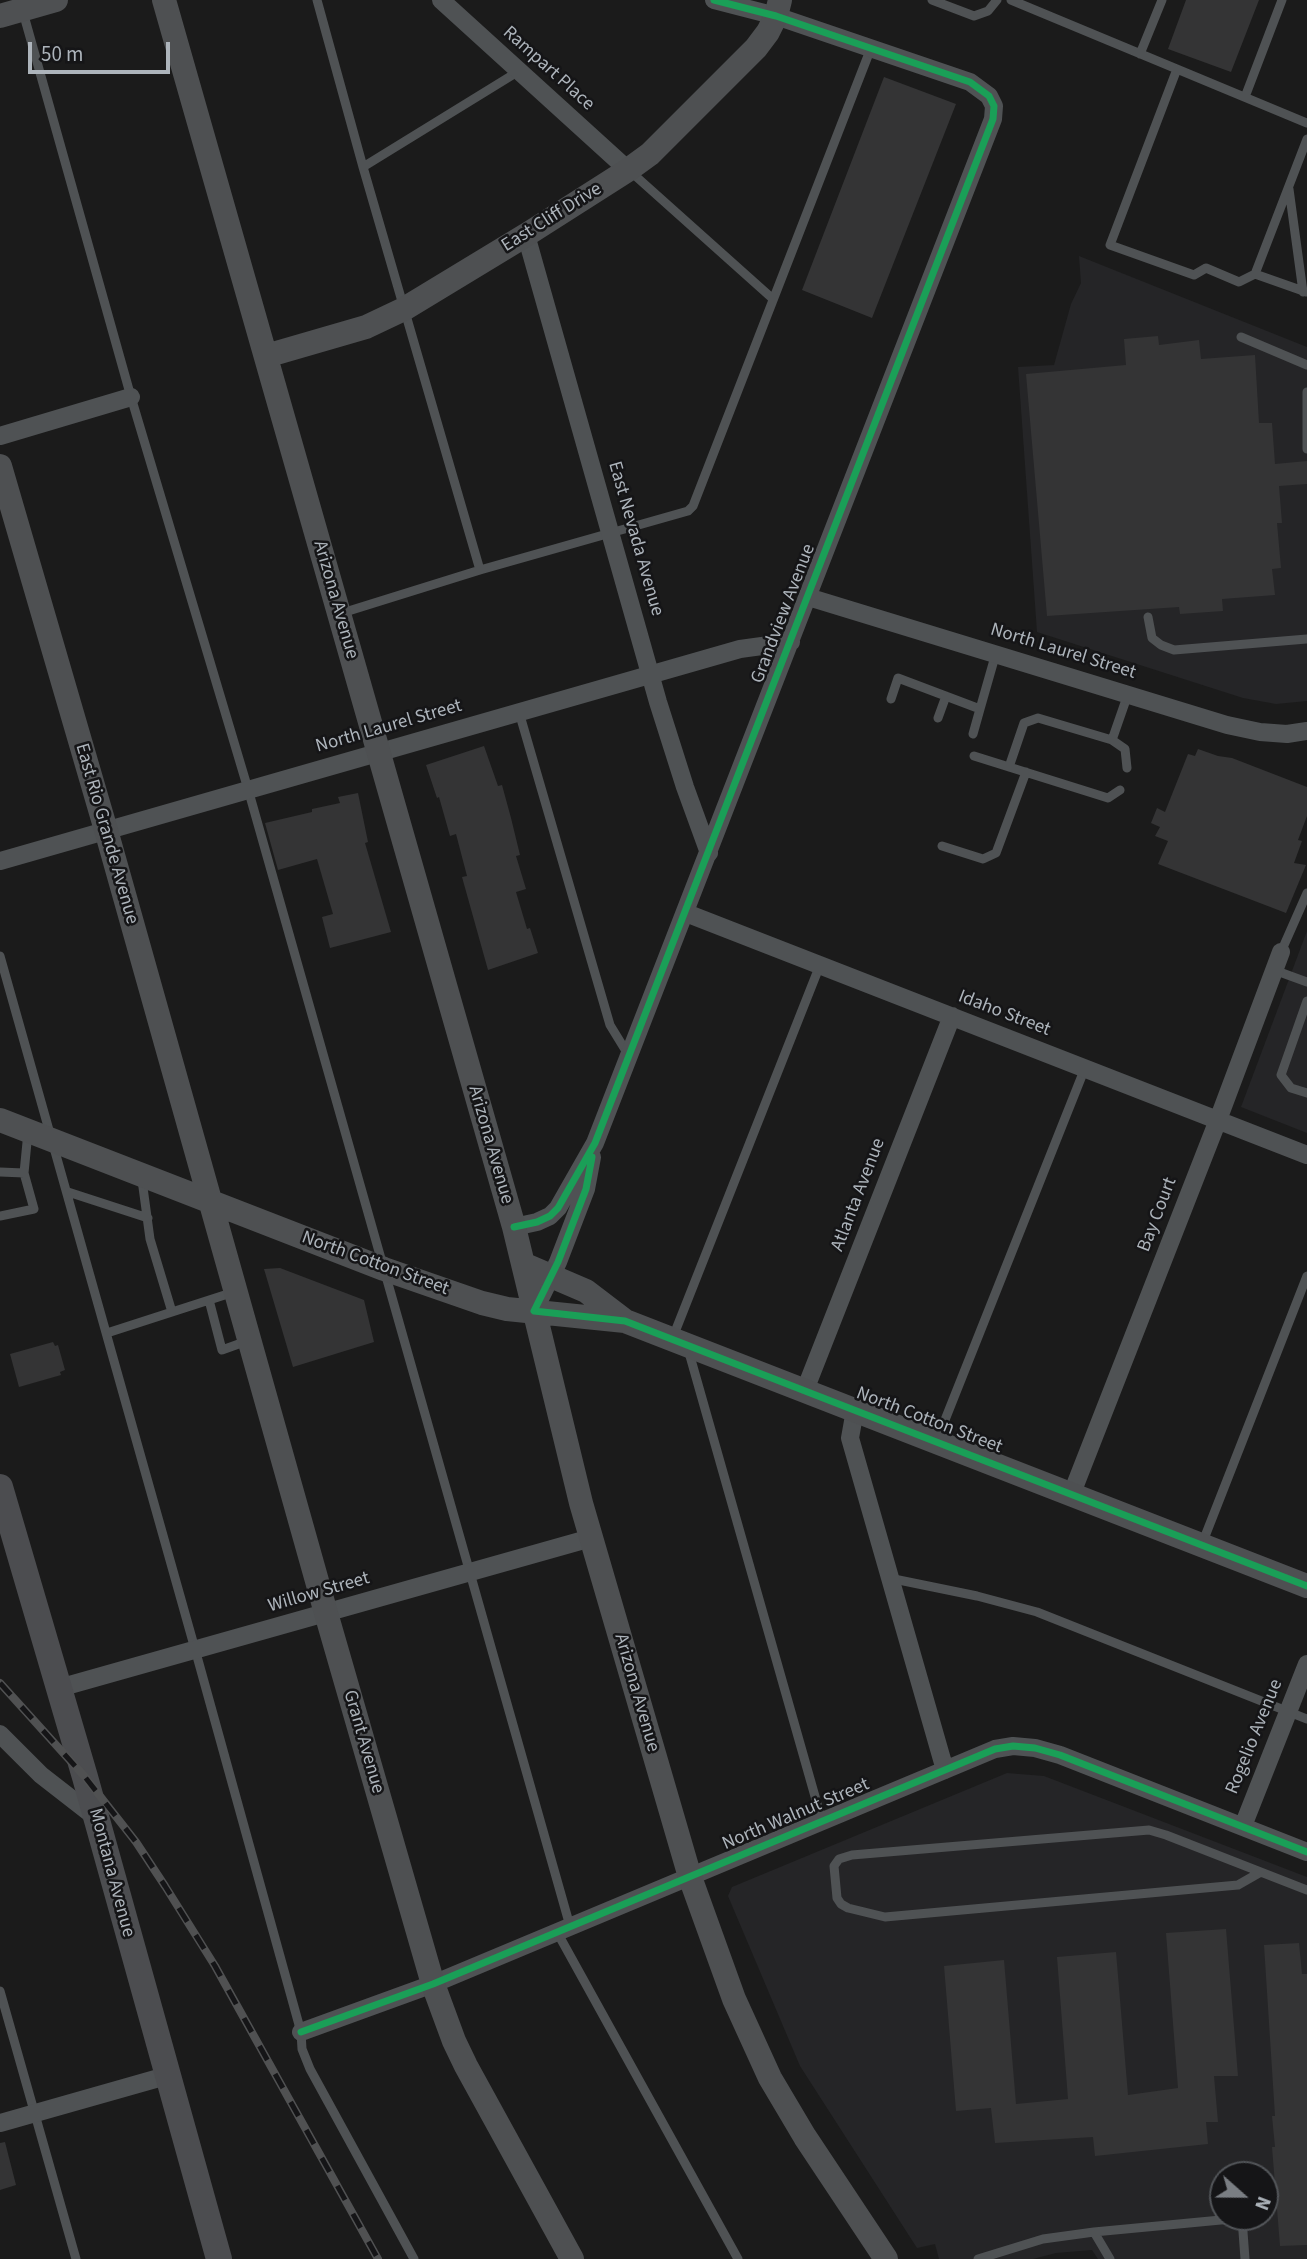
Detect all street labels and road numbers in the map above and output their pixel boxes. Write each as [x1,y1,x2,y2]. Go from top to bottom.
street label: Rampart Place [497,22,599,116]
street label: East Cliff Drive [498,178,606,258]
street label: East Nevada Avenue [602,459,668,619]
street label: Arizona Avenue [307,538,363,662]
street label: Grandview Avenue [747,541,821,687]
street label: North Laurel Street [987,619,1139,685]
street label: North Laurel Street [313,695,465,759]
street label: East Rio Grande Avenue [69,741,143,927]
street label: Idaho Street [955,986,1053,1042]
street label: Arizona Avenue [462,1083,518,1207]
street label: Atlanta Avenue [827,1135,891,1255]
street label: Bay Court [1133,1175,1183,1255]
street label: North Cotton Street [298,1227,452,1301]
street label: North Cotton Street [853,1383,1005,1459]
street label: Willow Street [266,1568,372,1618]
street label: Arizona Avenue [608,1631,664,1755]
street label: Rogelio Avenue [1222,1676,1288,1798]
street label: Grant Avenue [337,1688,389,1796]
street label: North Walnut Street [719,1774,873,1856]
street label: Montana Avenue [83,1806,139,1940]

